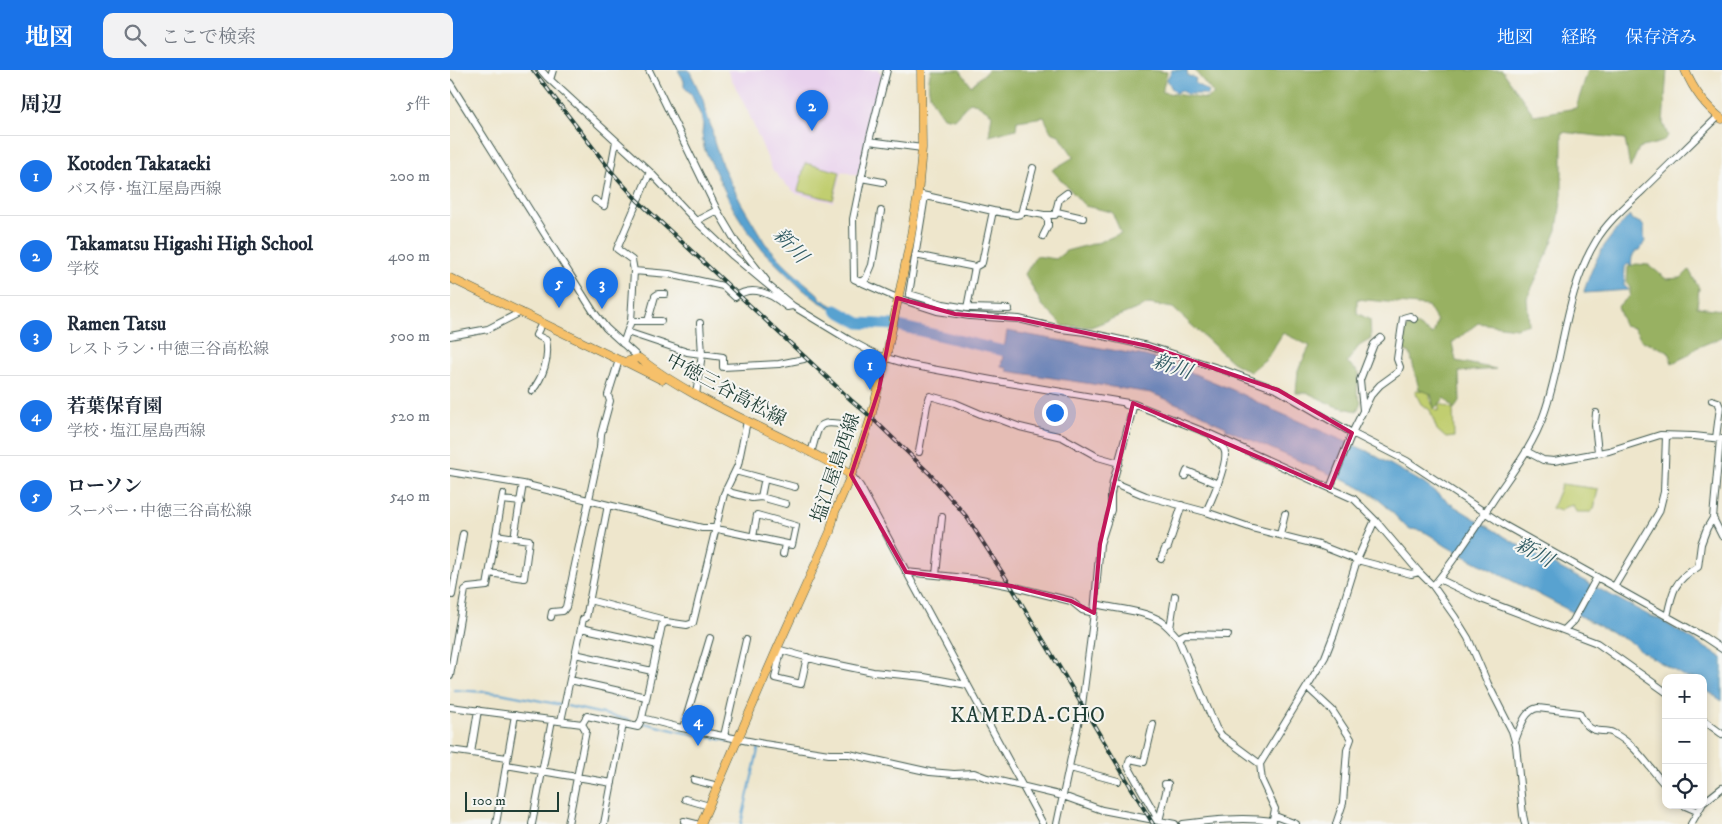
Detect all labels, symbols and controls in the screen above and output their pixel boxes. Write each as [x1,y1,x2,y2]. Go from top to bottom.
search box [103,13,453,58]
icon: search [121,21,149,49]
text: 地図 [25,23,73,53]
text: ここで検索 [161,26,256,49]
text: 地図 [1497,27,1533,49]
text: 経路 [1561,27,1597,49]
text: 保存済み [1625,27,1697,49]
pin: 2 [796,90,828,131]
text: 周辺 [20,92,62,118]
text: 5件 [406,94,430,114]
text: Kotoden Takataeki [67,153,211,176]
text: 1 [33,166,39,186]
text: 200 m [389,166,430,186]
text: バス停 · 塩江屋島西線 [67,179,222,199]
water label: 新川 [767,223,814,271]
text: Takamatsu Higashi High School [67,233,313,256]
text: 2 [32,246,40,266]
text: 400 m [388,246,430,266]
text: 学校 [67,259,99,279]
pin: 5 [543,267,575,308]
pin: 3 [586,268,618,309]
text: Ramen Tatsu [67,313,166,336]
text: 3 [33,326,39,346]
text: 500 m [389,326,430,346]
text: レストラン · 中徳三谷高松線 [67,339,269,359]
street label: 中徳三谷高松線 [662,349,790,431]
pin: 1 [854,349,886,390]
water label: 新川 [1149,349,1197,386]
text: 若葉保育園 [67,395,162,418]
your location [1042,400,1068,426]
text: 4 [31,406,41,426]
text: 520 m [390,406,430,426]
street label: 塩江屋島西線 [807,410,865,526]
text: 学校 · 塩江屋島西線 [67,421,206,441]
text: ローソン [67,475,142,498]
text: 5 [32,486,40,506]
text: 540 m [390,486,430,506]
text: スーパー · 中徳三谷高松線 [67,501,252,521]
water label: 新川 [1510,532,1559,575]
map controls [1662,674,1707,809]
button: + [1662,674,1707,719]
district label: KAMEDA-CHO [950,703,1106,729]
pin: 4 [682,705,714,746]
button: − [1662,719,1707,764]
button: locate [1662,764,1707,809]
scale bar [465,789,559,812]
text: 100 m [472,792,506,810]

